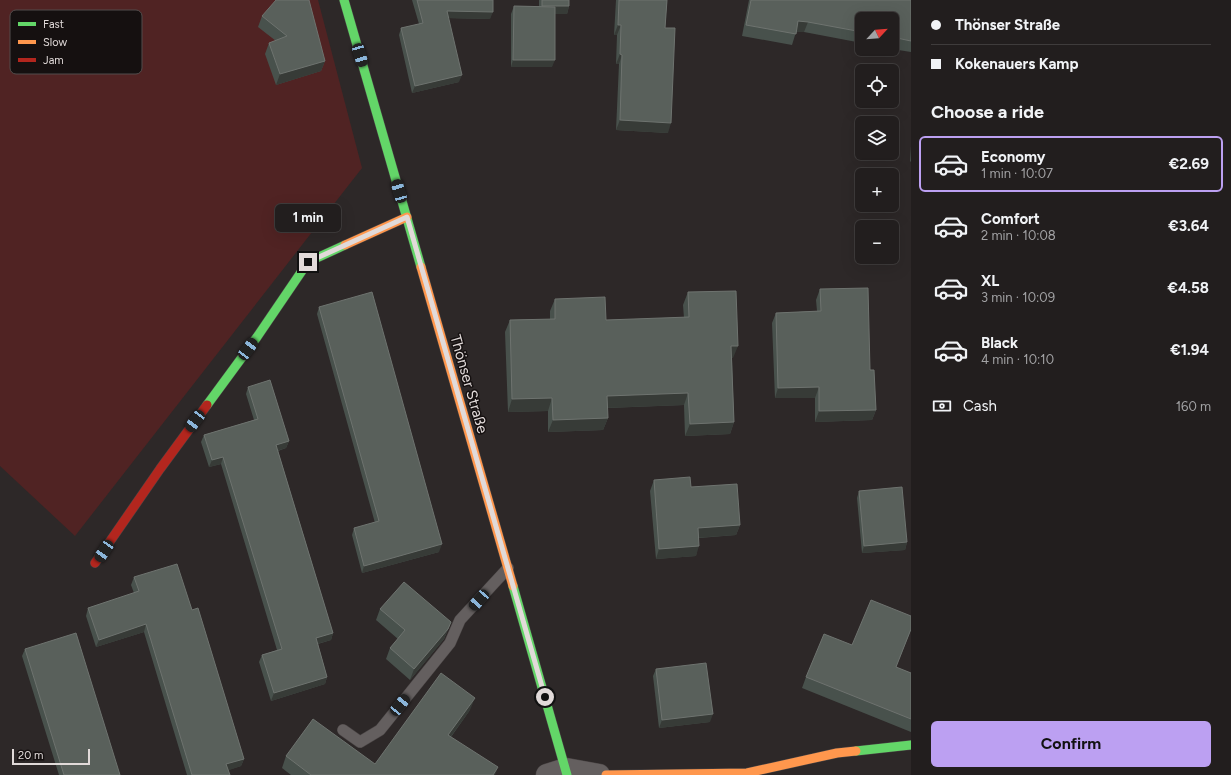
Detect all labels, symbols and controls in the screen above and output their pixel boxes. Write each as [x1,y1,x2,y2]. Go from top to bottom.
legend [10,10,142,74]
north arrow [855,12,899,56]
map controls [855,12,899,264]
text: Thönser Straße [955,16,1060,34]
text: Fast [43,18,64,31]
text: Slow [43,36,67,49]
car [351,42,369,68]
text: Jam [43,54,64,67]
text: Kokenauers Kamp [955,55,1078,73]
button: locate [855,64,899,108]
text: Choose a ride [931,101,1044,123]
button: layers [855,116,899,160]
icon: car [933,146,969,182]
text: Economy [981,148,1046,166]
text: €2.69 [1169,155,1209,173]
text: 1 min · 10:07 [981,166,1053,181]
button: + [855,168,899,212]
car [390,178,408,204]
callout: 1 min [275,204,341,232]
icon: car [933,208,969,244]
text: 1 min [293,210,323,225]
text: Comfort [981,210,1040,228]
text: €3.64 [1168,217,1209,235]
button: − [855,220,899,264]
text: 2 min · 10:08 [981,228,1056,243]
route end [299,253,317,271]
icon: car [933,270,969,306]
text: XL [981,272,999,290]
text: €4.58 [1167,279,1209,297]
text: 3 min · 10:09 [981,290,1055,305]
icon: car [933,332,969,368]
street label: Thönser Straße [446,333,492,435]
text: Black [981,334,1018,352]
car [236,336,260,362]
text: €1.94 [1170,341,1209,359]
text: 4 min · 10:10 [981,352,1054,367]
icon: cash [931,395,953,417]
text: Cash [963,397,997,415]
text: 160 m [1176,399,1211,414]
car [183,408,207,434]
car [92,538,116,564]
car [467,587,491,613]
route start [536,688,554,706]
car [388,692,412,718]
button: Confirm [931,721,1211,767]
scale bar [12,747,90,766]
text: 20 m [18,749,43,762]

